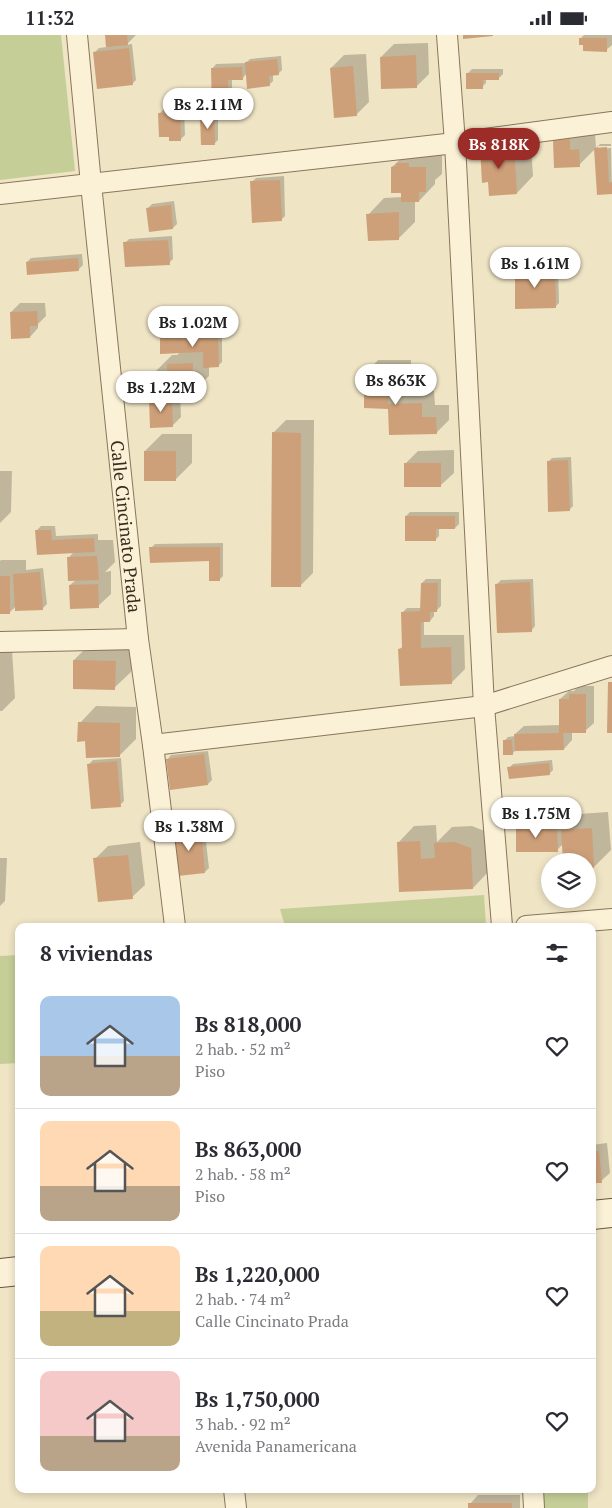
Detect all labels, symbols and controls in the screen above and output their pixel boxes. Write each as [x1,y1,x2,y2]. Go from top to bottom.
text: 11:32 [25,5,74,30]
pin: Bs 2.11M [156,87,260,130]
text: Bs 2.11M [174,93,242,115]
pin: Bs 818K [453,127,545,170]
text: Bs 818K [469,133,529,155]
pin: Bs 1.61M [483,247,587,289]
text: Bs 1.61M [501,252,569,274]
pin: Bs 1.02M [141,305,245,348]
text: Bs 1.02M [159,311,227,333]
pin: Bs 863K [350,363,442,406]
text: Bs 863K [366,369,426,391]
pin: Bs 1.22M [109,371,213,413]
text: Bs 1.22M [127,376,195,398]
street label: Calle Cincinato Prada [106,439,147,614]
pin: Bs 1.75M [484,797,588,839]
text: Bs 1.75M [502,802,570,824]
pin: Bs 1.38M [137,809,241,852]
text: Bs 1.38M [155,815,223,837]
map controls [541,853,596,908]
button: layers [541,853,596,908]
text: 8 viviendas [40,939,153,967]
icon: filters [543,939,571,967]
text: Bs 818,000 [195,1010,301,1038]
icon: home [80,1016,140,1076]
icon: heart [543,1032,571,1060]
text: 2 hab. · 52 m² [195,1038,291,1060]
text: Piso [195,1060,225,1082]
text: Bs 863,000 [195,1135,301,1163]
icon: home [80,1141,140,1201]
icon: heart [543,1157,571,1185]
text: 2 hab. · 58 m² [195,1163,291,1185]
text: Piso [195,1185,225,1207]
text: Bs 1,220,000 [195,1260,320,1288]
icon: home [80,1266,140,1326]
icon: heart [543,1282,571,1310]
text: 2 hab. · 74 m² [195,1288,291,1310]
text: Calle Cincinato Prada [195,1310,349,1332]
text: Bs 1,750,000 [195,1385,320,1413]
icon: home [80,1391,140,1451]
icon: heart [543,1407,571,1435]
text: 3 hab. · 92 m² [195,1413,291,1435]
text: Avenida Panamericana [195,1435,357,1457]

